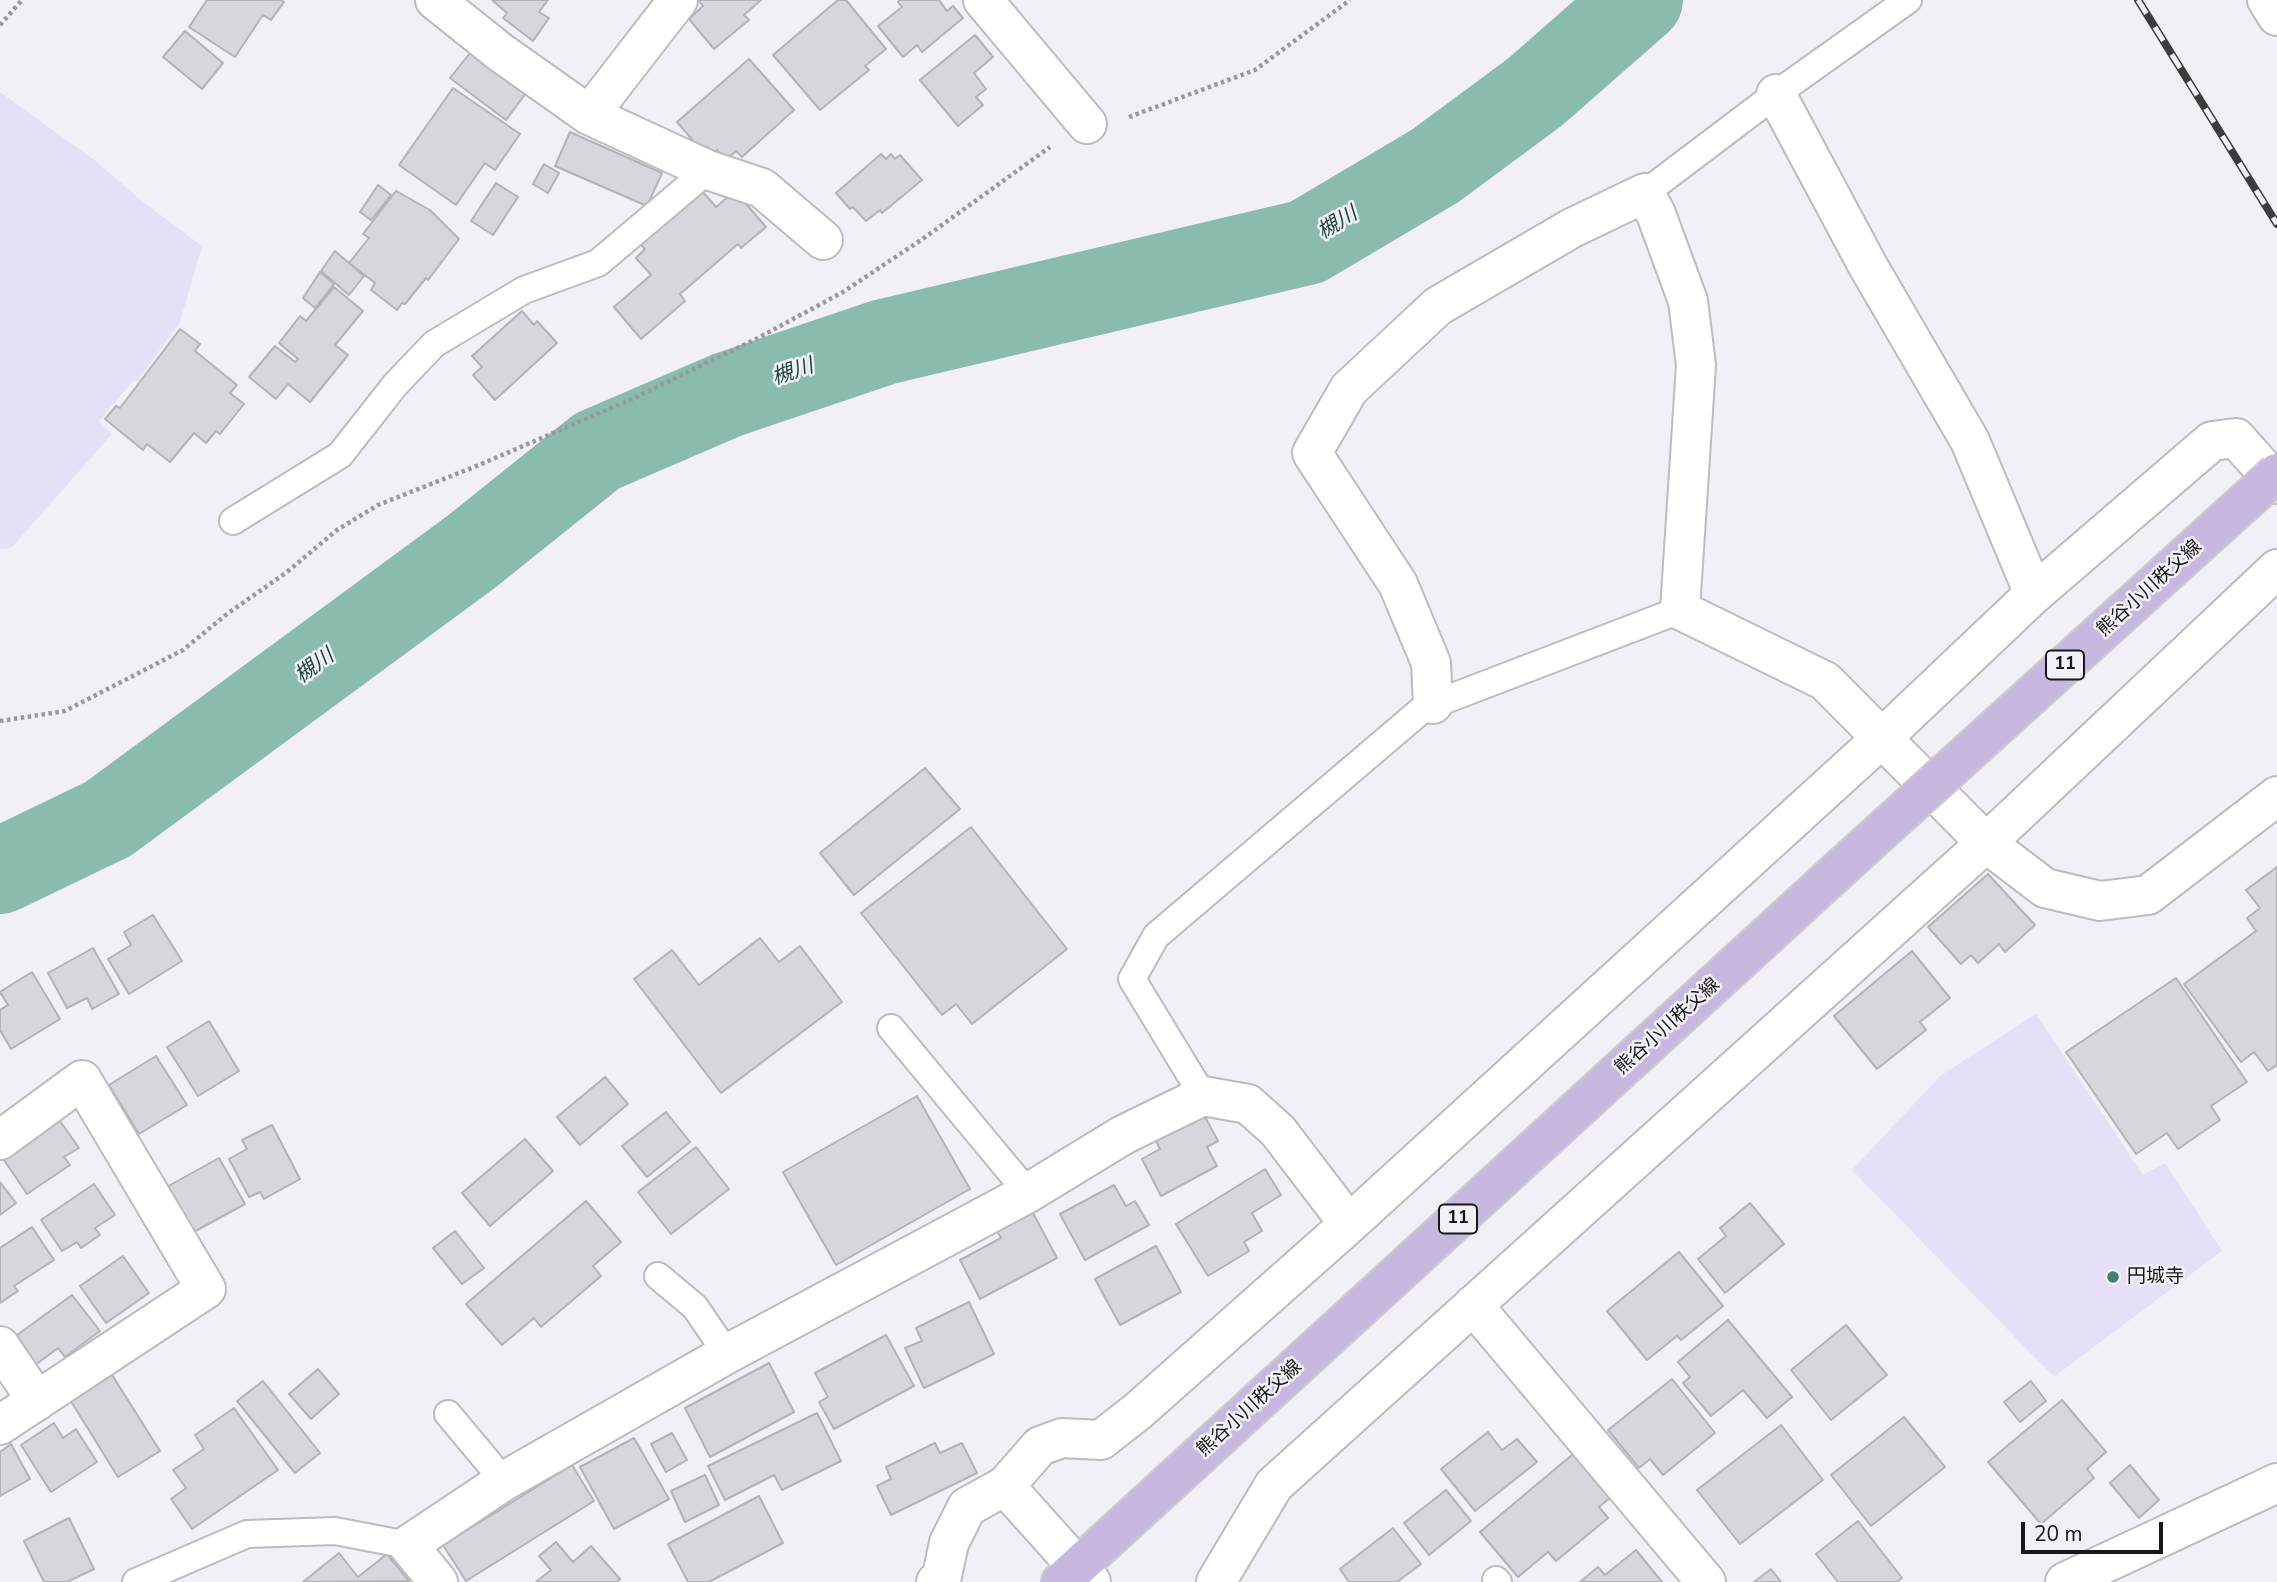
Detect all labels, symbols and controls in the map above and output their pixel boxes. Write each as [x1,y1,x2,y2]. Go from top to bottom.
water label: 槻川 [1314,202,1362,246]
water label: 槻川 [769,354,817,392]
street label: 熊谷小川秩父線 [2093,536,2207,642]
water label: 槻川 [291,644,339,690]
road number: 11 [2046,650,2084,680]
street label: 熊谷小川秩父線 [1611,974,1725,1080]
road number: 11 [1439,1204,1477,1234]
place label: 円城寺 [2127,1266,2184,1288]
marker: 円城寺 [2105,1269,2121,1285]
street label: 熊谷小川秩父線 [1193,1356,1307,1462]
scale bar [2025,1508,2167,1552]
text: 20 m [2034,1520,2083,1548]

